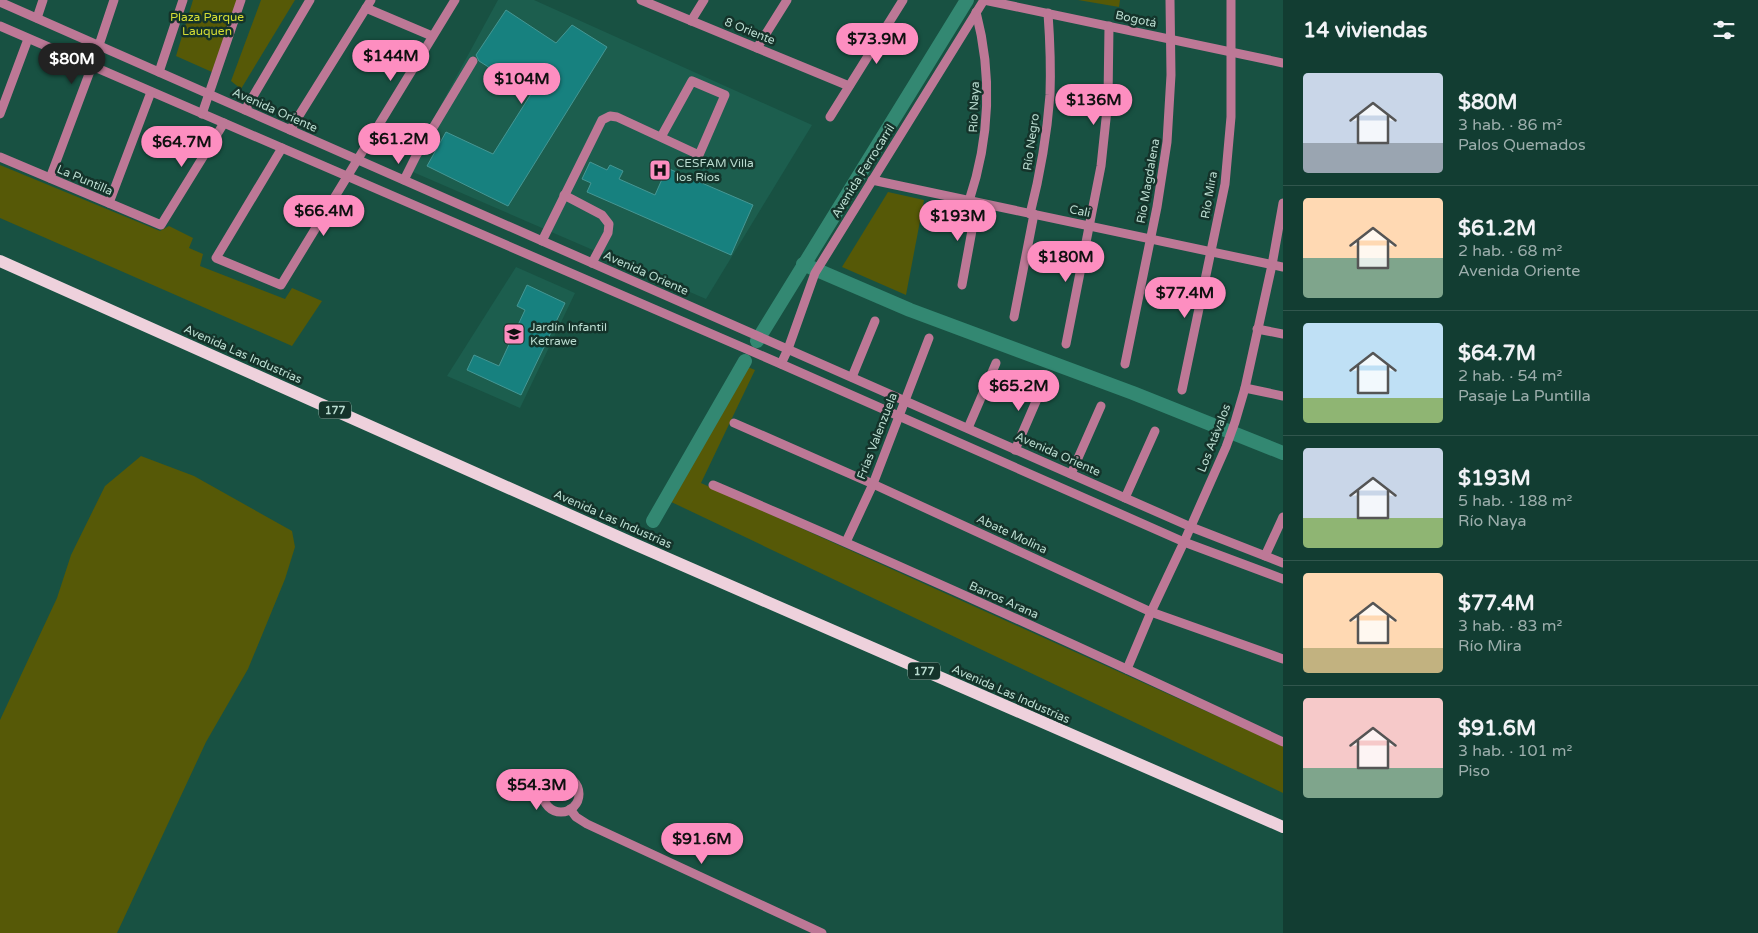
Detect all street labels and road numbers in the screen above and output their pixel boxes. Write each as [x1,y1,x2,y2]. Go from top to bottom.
street label: Bogotá [1114,8,1158,30]
street label: 8 Oriente [723,15,777,48]
street label: Río Naya [966,81,982,133]
street label: Avenida Oriente [230,85,320,135]
street label: Río Negro [1020,113,1042,171]
street label: Avenida Ferrocarril [829,122,897,220]
street label: Río Magdalena [1134,137,1162,225]
street label: La Puntilla [55,162,115,198]
street label: Río Mira [1198,170,1220,220]
street label: Cali [1068,202,1092,220]
street label: Avenida Oriente [601,248,691,298]
street label: Avenida Las Industrias [182,322,304,386]
street label: Frías Valenzuela [854,391,900,481]
road number: 177 [319,402,351,418]
street label: Los Atávalos [1195,402,1234,474]
street label: Avenida Oriente [1013,429,1103,479]
street label: Avenida Las Industrias [552,487,674,551]
street label: Abate Molina [975,512,1049,556]
street label: Barros Arana [967,578,1041,622]
road number: 177 [908,662,940,679]
street label: Avenida Las Industrias [950,662,1072,726]

